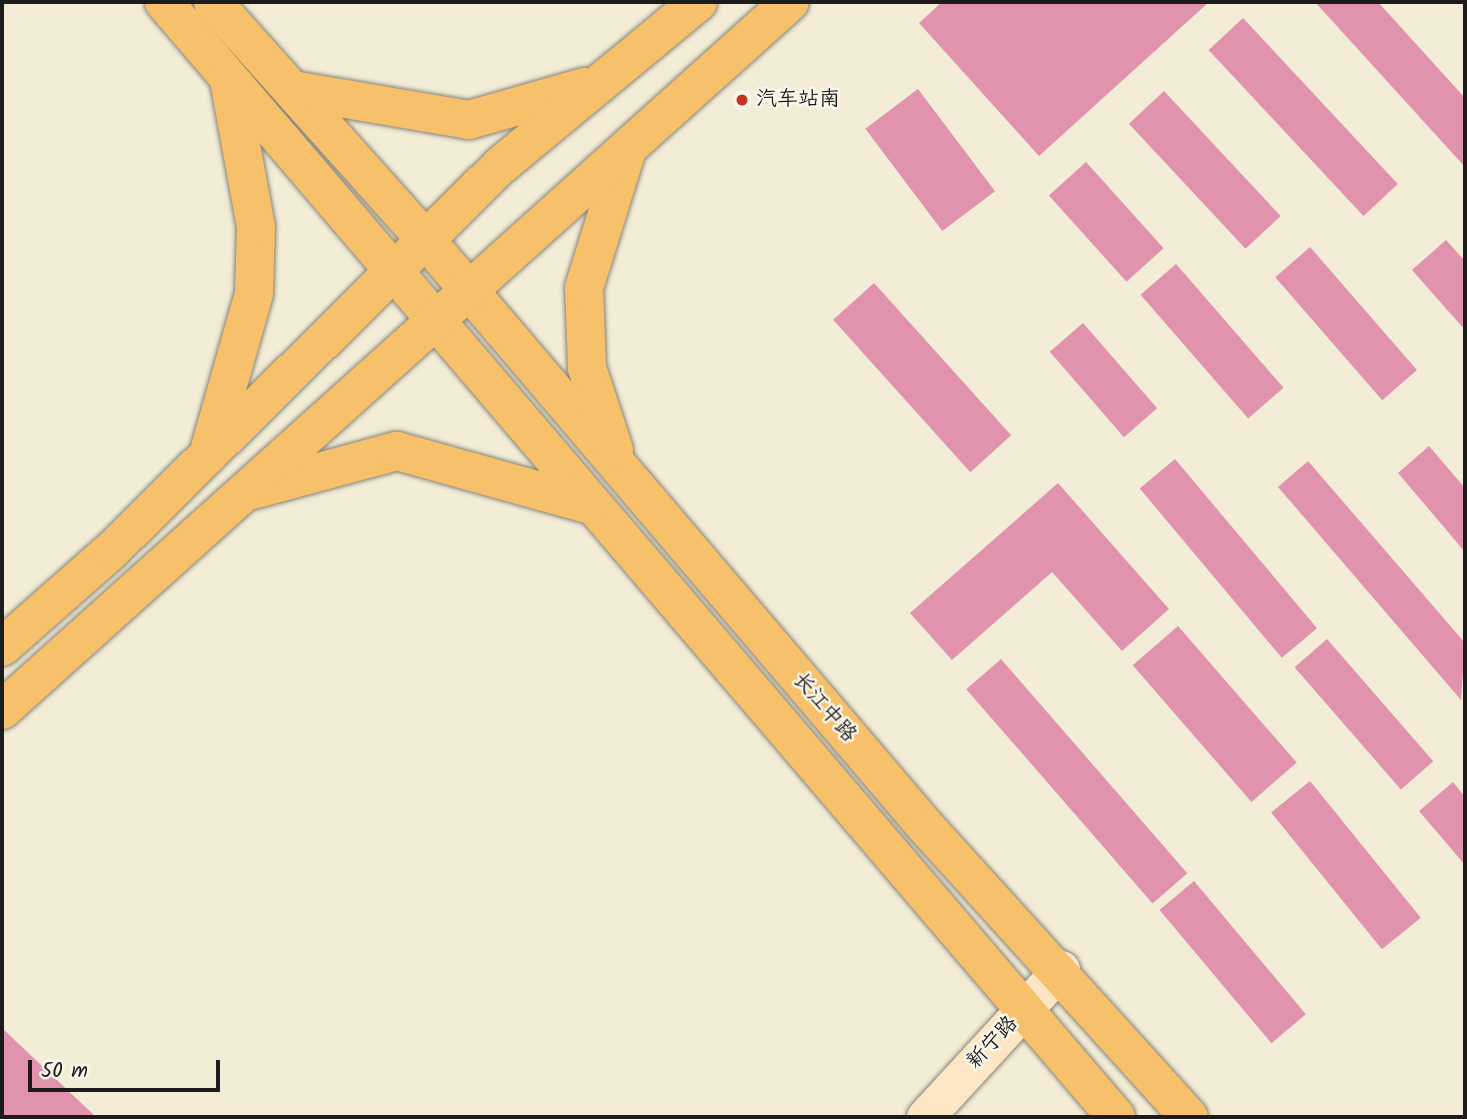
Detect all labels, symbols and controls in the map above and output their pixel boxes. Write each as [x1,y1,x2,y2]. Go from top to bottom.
place label: 汽车站南 [756,87,840,113]
marker: 汽车站南 [734,92,750,108]
street label: 长江中路 [787,668,861,748]
street label: 新宁路 [962,1011,1024,1075]
scale bar [32,1046,224,1090]
text: 50 m [41,1055,88,1088]

